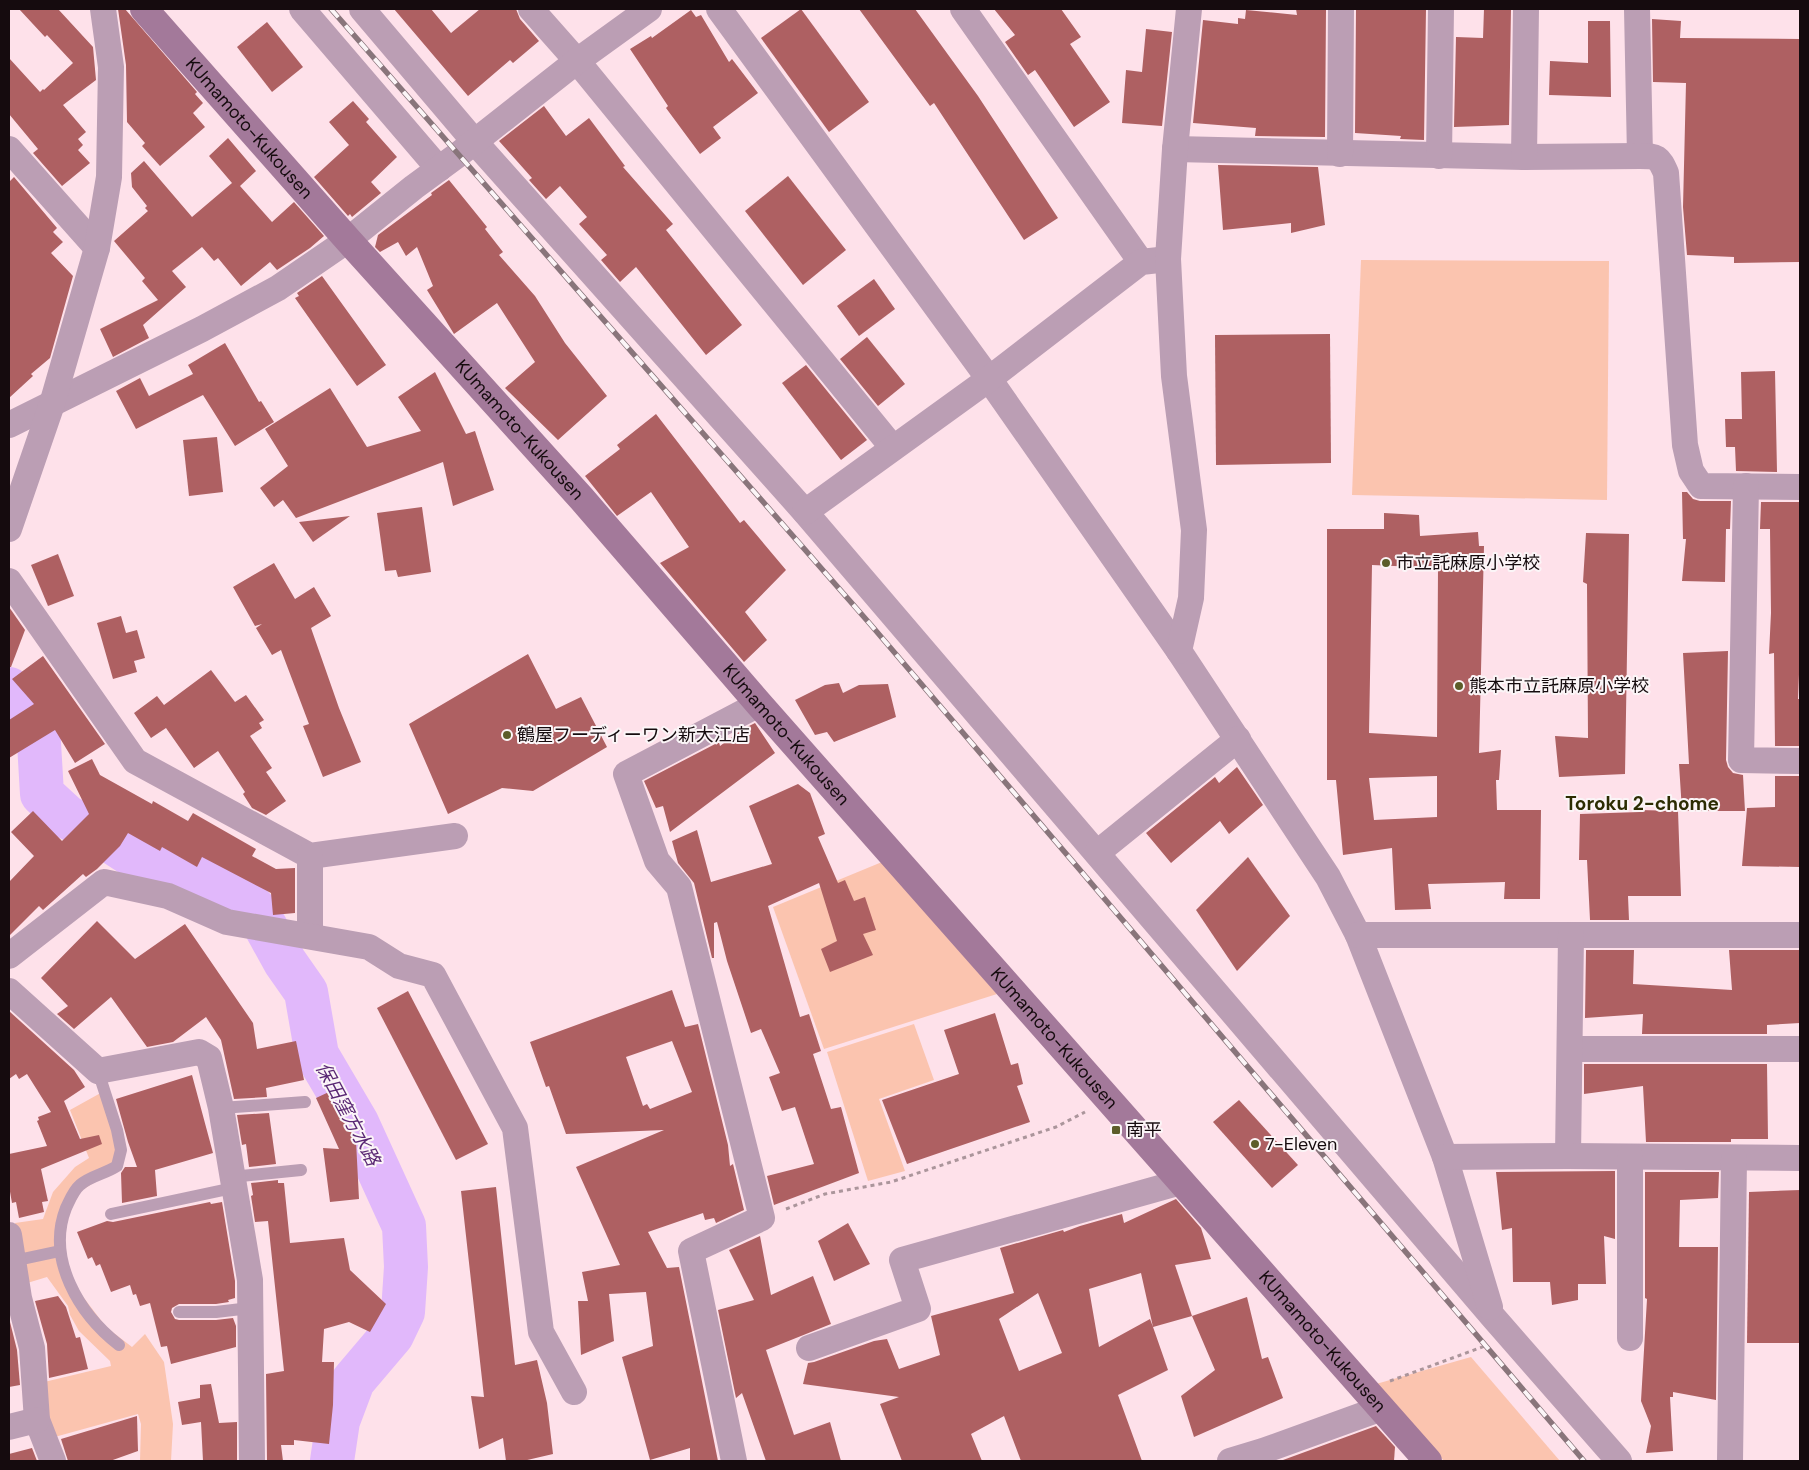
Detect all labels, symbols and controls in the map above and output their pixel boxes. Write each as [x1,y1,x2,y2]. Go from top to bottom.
street label: KUmamoto-Kukousen [180,52,318,204]
street label: KUmamoto-Kukousen [450,354,589,505]
place label: 市立託麻原小学校 [1396,551,1540,575]
marker: 市立託麻原小学校 [1380,557,1392,569]
street label: KUmamoto-Kukousen [717,658,855,811]
place label: 熊本市立託麻原小学校 [1469,674,1649,698]
marker: 熊本市立託麻原小学校 [1453,680,1465,692]
place label: 鶴屋フーディーワン新大江店 [517,723,750,747]
marker: 鶴屋フーディーワン新大江店 [501,729,513,741]
district label: Toroku 2-chome [1565,791,1719,816]
street label: KUmamoto-Kukousen [985,962,1123,1114]
water label: 保田窪方水路 [310,1058,387,1172]
place label: 南平 [1126,1118,1162,1142]
marker: 南平 [1110,1124,1122,1136]
place label: 7-Eleven [1265,1132,1337,1156]
marker: 7-Eleven [1249,1138,1261,1150]
street label: KUmamoto-Kukousen [1253,1266,1392,1418]

